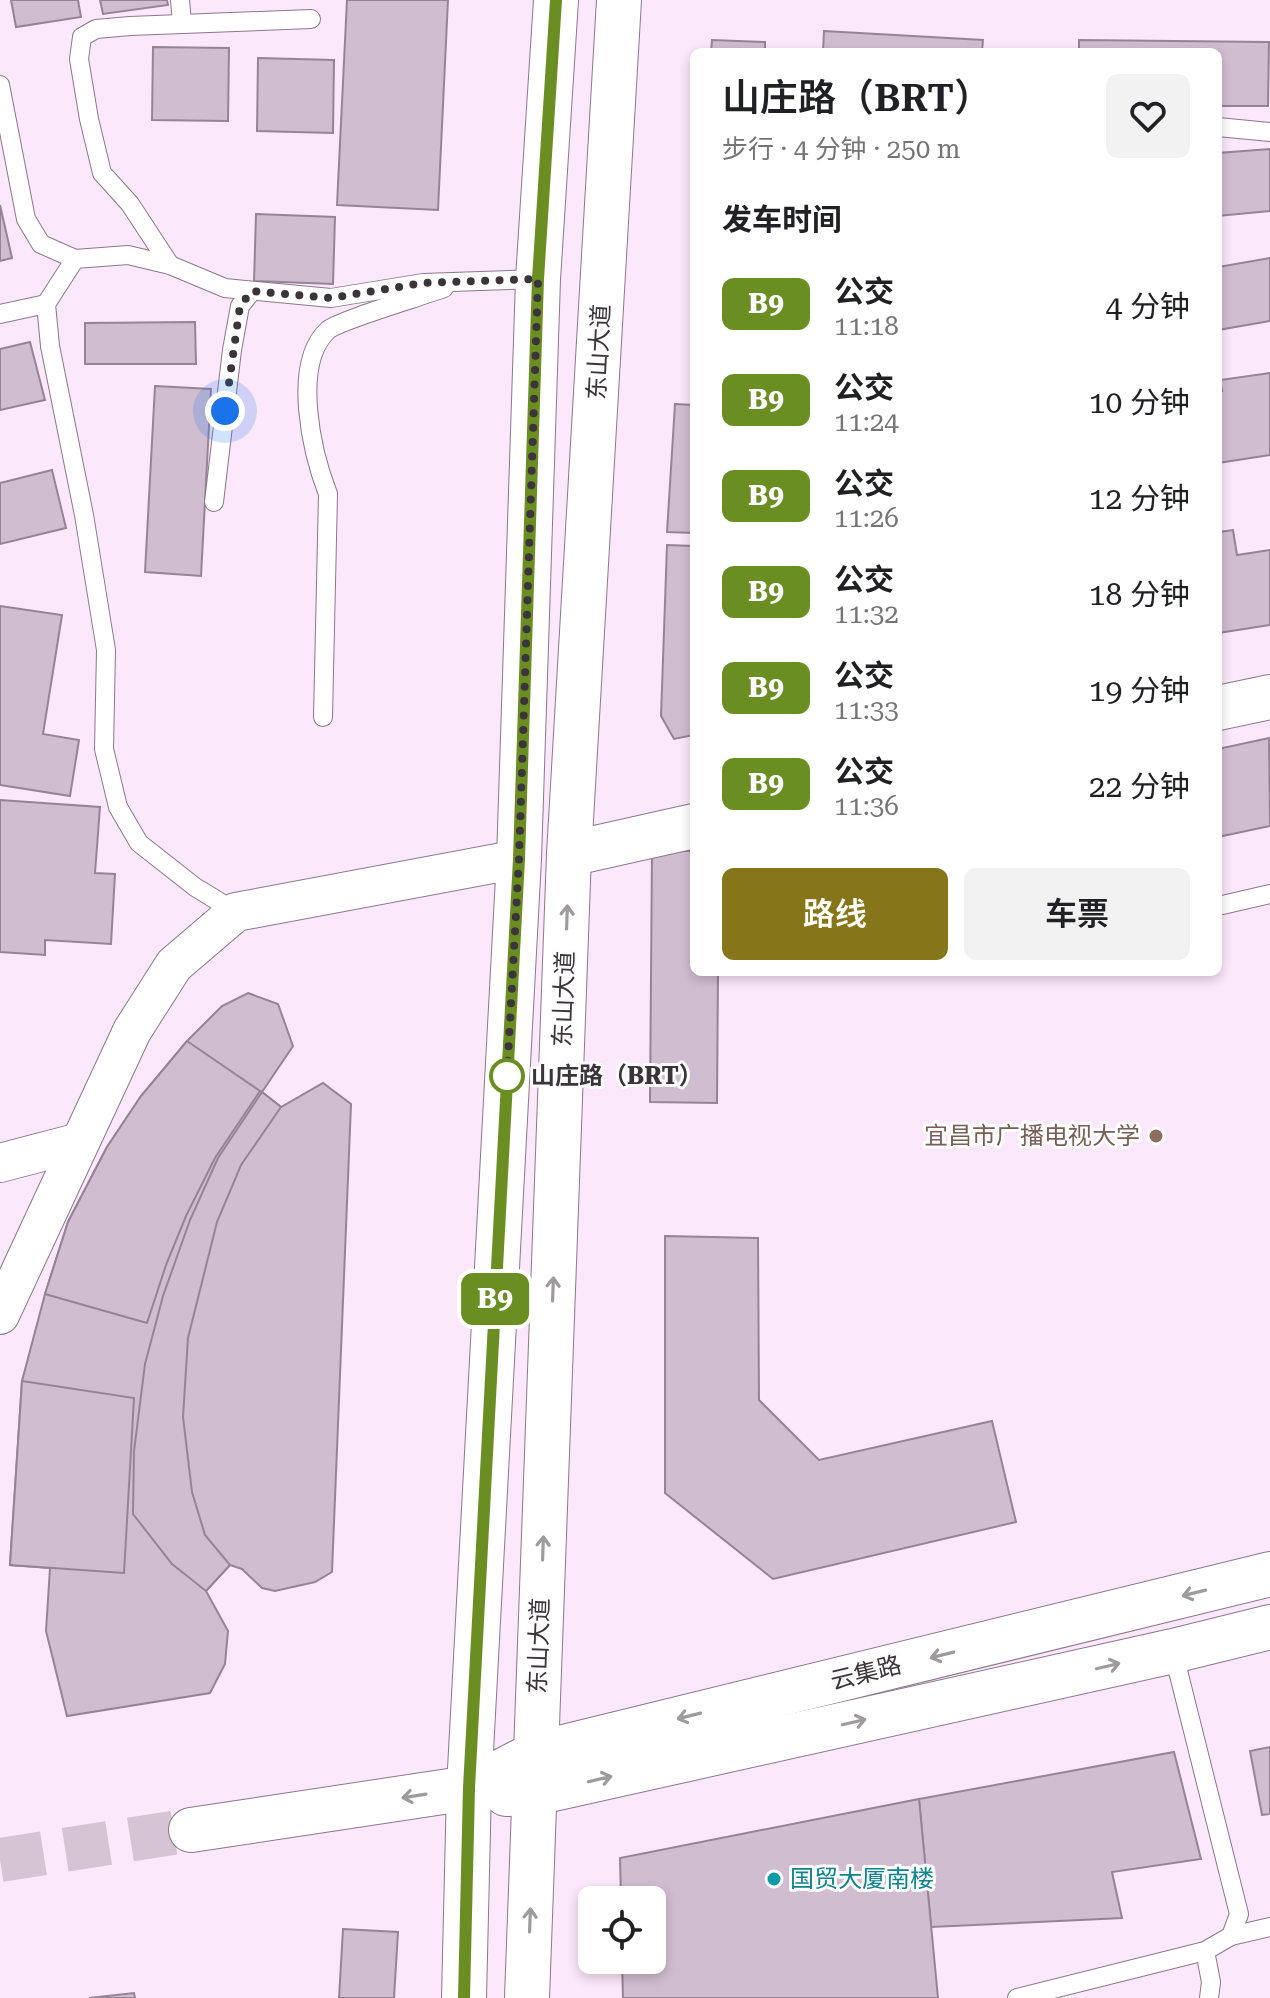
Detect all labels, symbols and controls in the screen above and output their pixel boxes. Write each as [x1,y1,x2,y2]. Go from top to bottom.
button: heart [1106,74,1190,158]
text: 山庄路（BRT） [722,76,992,120]
text: 步行 · 4 分钟 · 250 m [722,134,961,164]
text: 发车时间 [722,202,842,237]
text: 公交 [834,274,894,309]
text: B9 [748,287,784,320]
text: 4 分钟 [1106,289,1190,324]
street label: 东山大道 [583,303,615,401]
text: 11:18 [834,311,899,341]
text: 公交 [834,370,894,405]
text: B9 [748,383,784,416]
text: 10 分钟 [1089,385,1190,420]
your location [205,391,245,431]
text: 11:24 [834,407,899,437]
text: 公交 [834,466,894,501]
text: B9 [748,479,784,512]
text: 12 分钟 [1089,481,1190,516]
text: 11:26 [834,503,899,533]
text: 公交 [834,562,894,597]
text: B9 [748,575,784,608]
text: 18 分钟 [1089,577,1190,612]
text: 11:32 [834,599,899,629]
text: 公交 [834,658,894,693]
text: B9 [748,671,784,704]
text: 19 分钟 [1089,673,1190,708]
text: 11:33 [834,695,899,725]
text: 公交 [834,754,894,789]
text: B9 [748,767,784,800]
text: 22 分钟 [1089,769,1190,804]
text: 11:36 [834,791,899,821]
button: 路线 [722,868,948,960]
button: 车票 [964,868,1190,960]
one-way arrow [559,904,574,931]
street label: 东山大道 [548,951,580,1047]
marker: 山庄路（BRT） [490,1059,524,1093]
place label: 山庄路（BRT） [531,1062,703,1090]
place label: 宜昌市广播电视大学 [924,1122,1140,1150]
marker: 宜昌市广播电视大学 [1147,1127,1165,1145]
line badge: B9 [459,1273,531,1325]
one-way arrow [545,1276,560,1302]
text: B9 [477,1282,513,1315]
one-way arrow [536,1535,551,1562]
one-way arrow [1182,1586,1208,1601]
street label: 东山大道 [523,1598,555,1694]
one-way arrow [929,1648,955,1663]
street label: 云集路 [828,1651,904,1695]
one-way arrow [1095,1658,1120,1673]
one-way arrow [677,1710,703,1725]
one-way arrow [841,1714,867,1729]
one-way arrow [587,1771,613,1786]
one-way arrow [402,1789,427,1804]
place label: 国贸大厦南楼 [790,1865,934,1893]
marker: 国贸大厦南楼 [765,1870,783,1888]
map controls [578,1886,666,1974]
button: locate [578,1886,666,1974]
one-way arrow [523,1907,538,1934]

